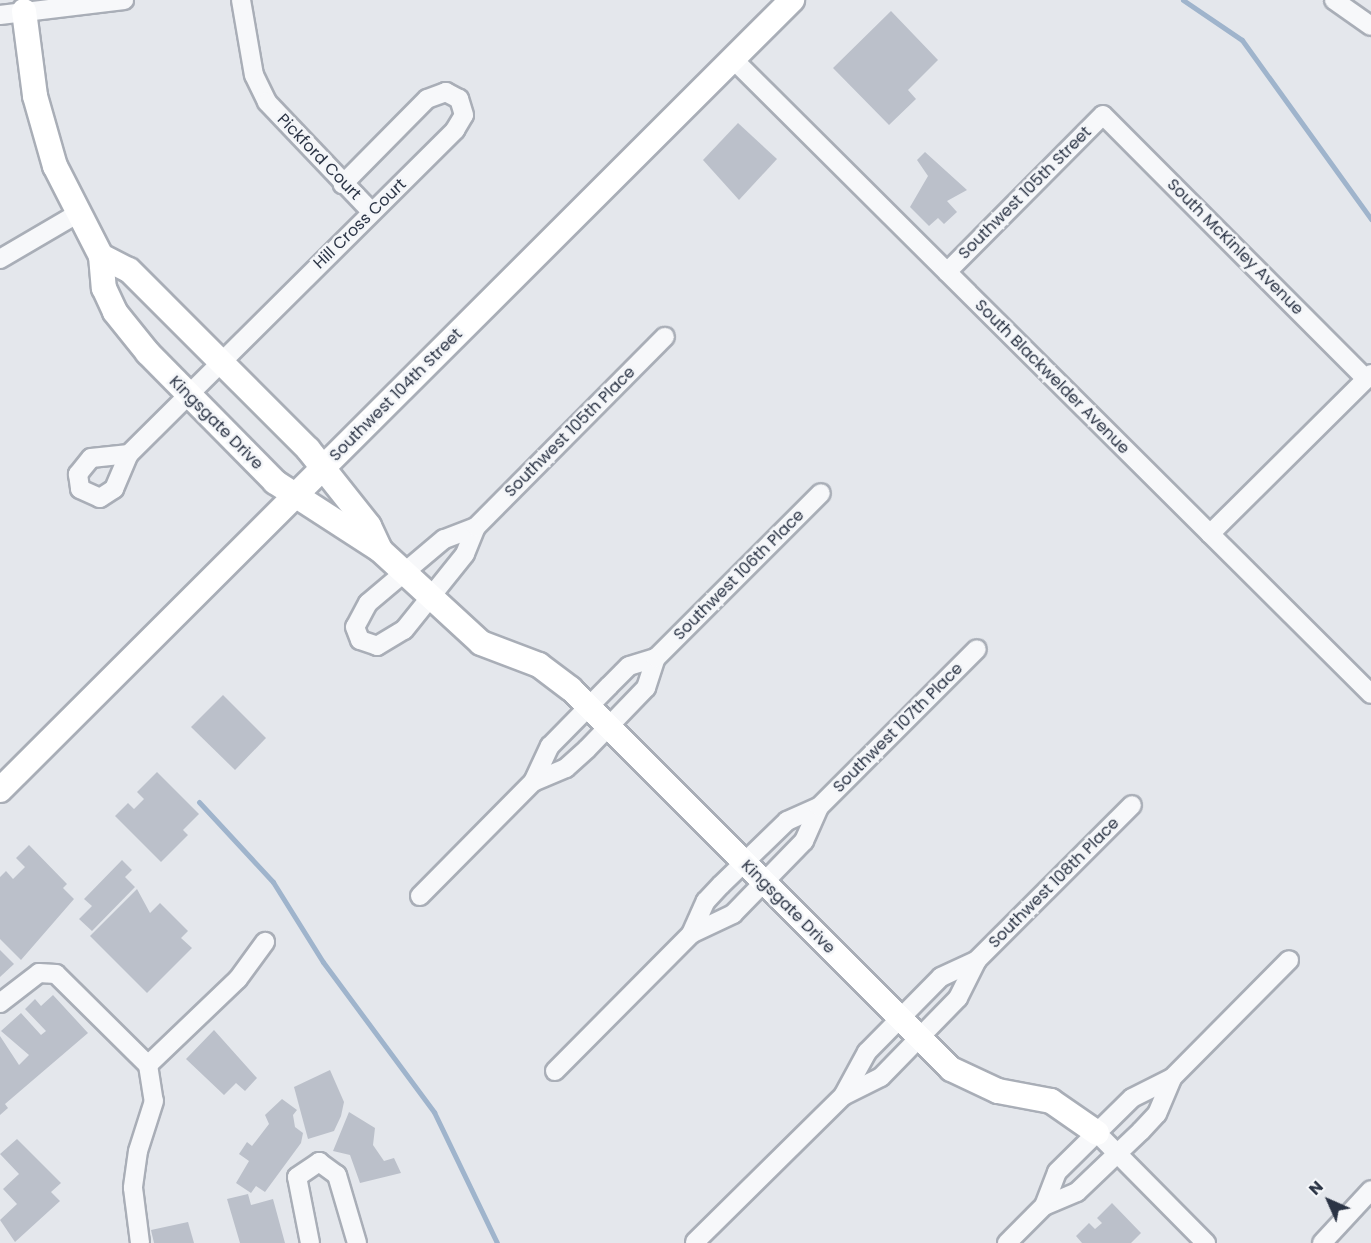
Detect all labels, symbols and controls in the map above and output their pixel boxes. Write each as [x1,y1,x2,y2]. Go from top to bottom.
street label: Pickford Court [273,110,365,204]
street label: Southwest 105th Street [955,123,1095,263]
street label: Hill Cross Court [310,175,410,273]
street label: South McKinley Avenue [1163,175,1307,319]
street label: South Blackwelder Avenue [971,296,1133,458]
street label: Southwest 104th Street [326,325,466,465]
street label: Southwest 105th Place [501,363,639,501]
street label: Kingsgate Drive [165,372,267,474]
street label: Southwest 106th Place [670,506,808,644]
street label: Southwest 107th Place [829,659,967,797]
street label: Southwest 108th Place [985,814,1123,952]
street label: Kingsgate Drive [737,856,839,958]
north arrow [1299,1171,1359,1231]
text: N [1304,1176,1328,1200]

